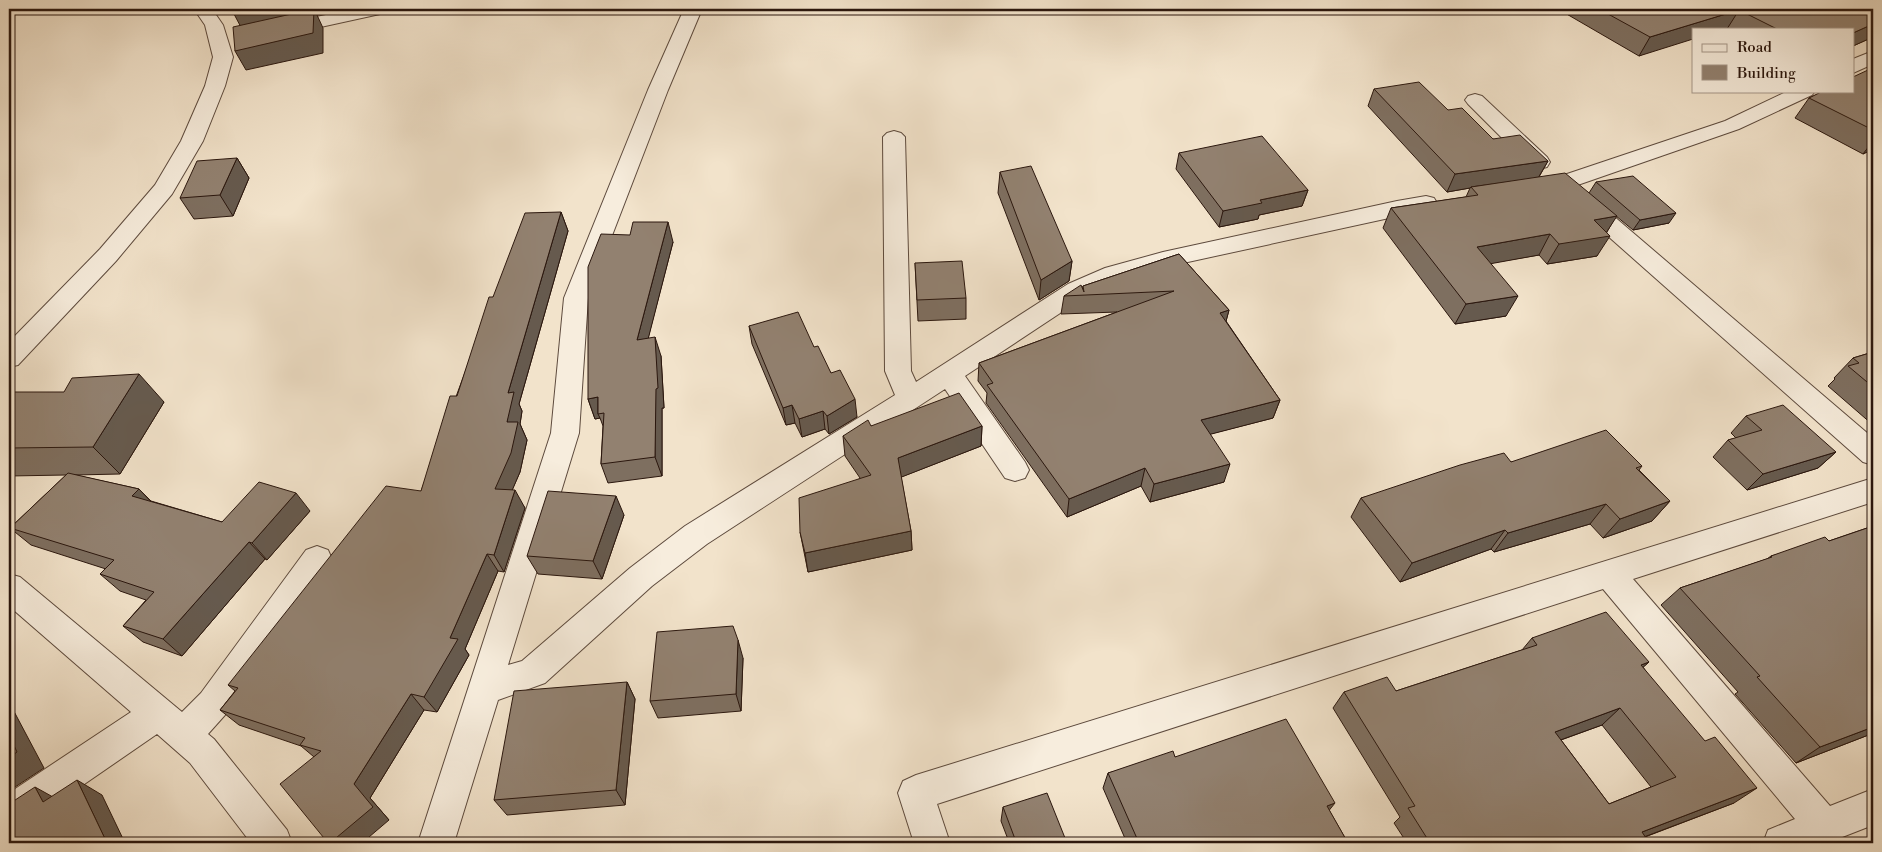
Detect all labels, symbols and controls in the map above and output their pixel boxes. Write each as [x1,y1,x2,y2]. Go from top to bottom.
legend [1692,28,1854,92]
text: Road [1737,38,1772,57]
text: Building [1736,64,1796,83]

